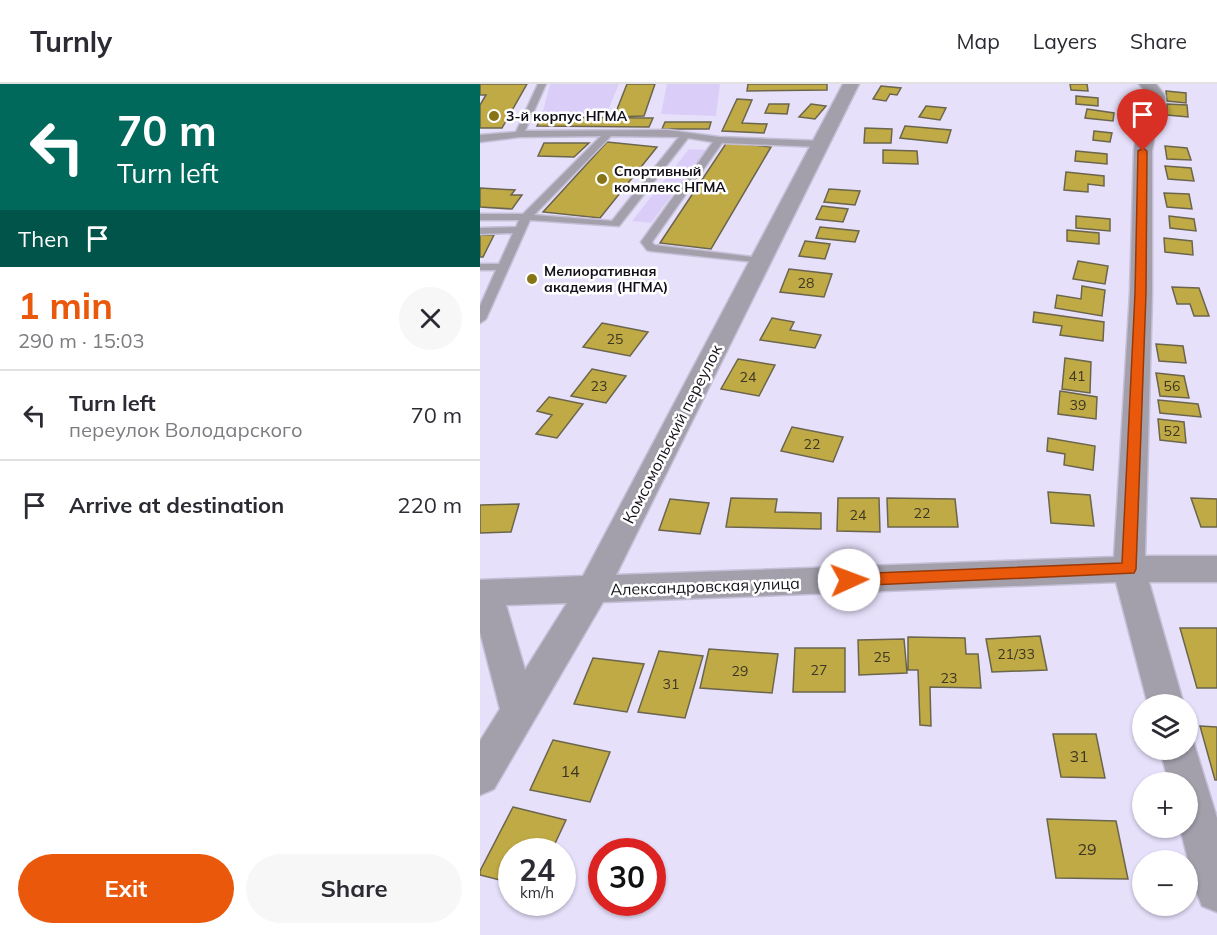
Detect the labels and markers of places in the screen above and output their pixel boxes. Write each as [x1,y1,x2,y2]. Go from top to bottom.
pin [1117,89,1168,151]
place label: 3-й корпус НГМА [506,107,628,125]
marker: 3-й корпус НГМА [487,109,501,123]
place label: Спортивный комплекс НГМА [614,162,726,196]
marker: Спортивный комплекс НГМА [595,172,609,186]
place label: Мелиоративная академия (НГМА) [544,262,668,296]
marker: Мелиоративная академия (НГМА) [525,272,539,286]

